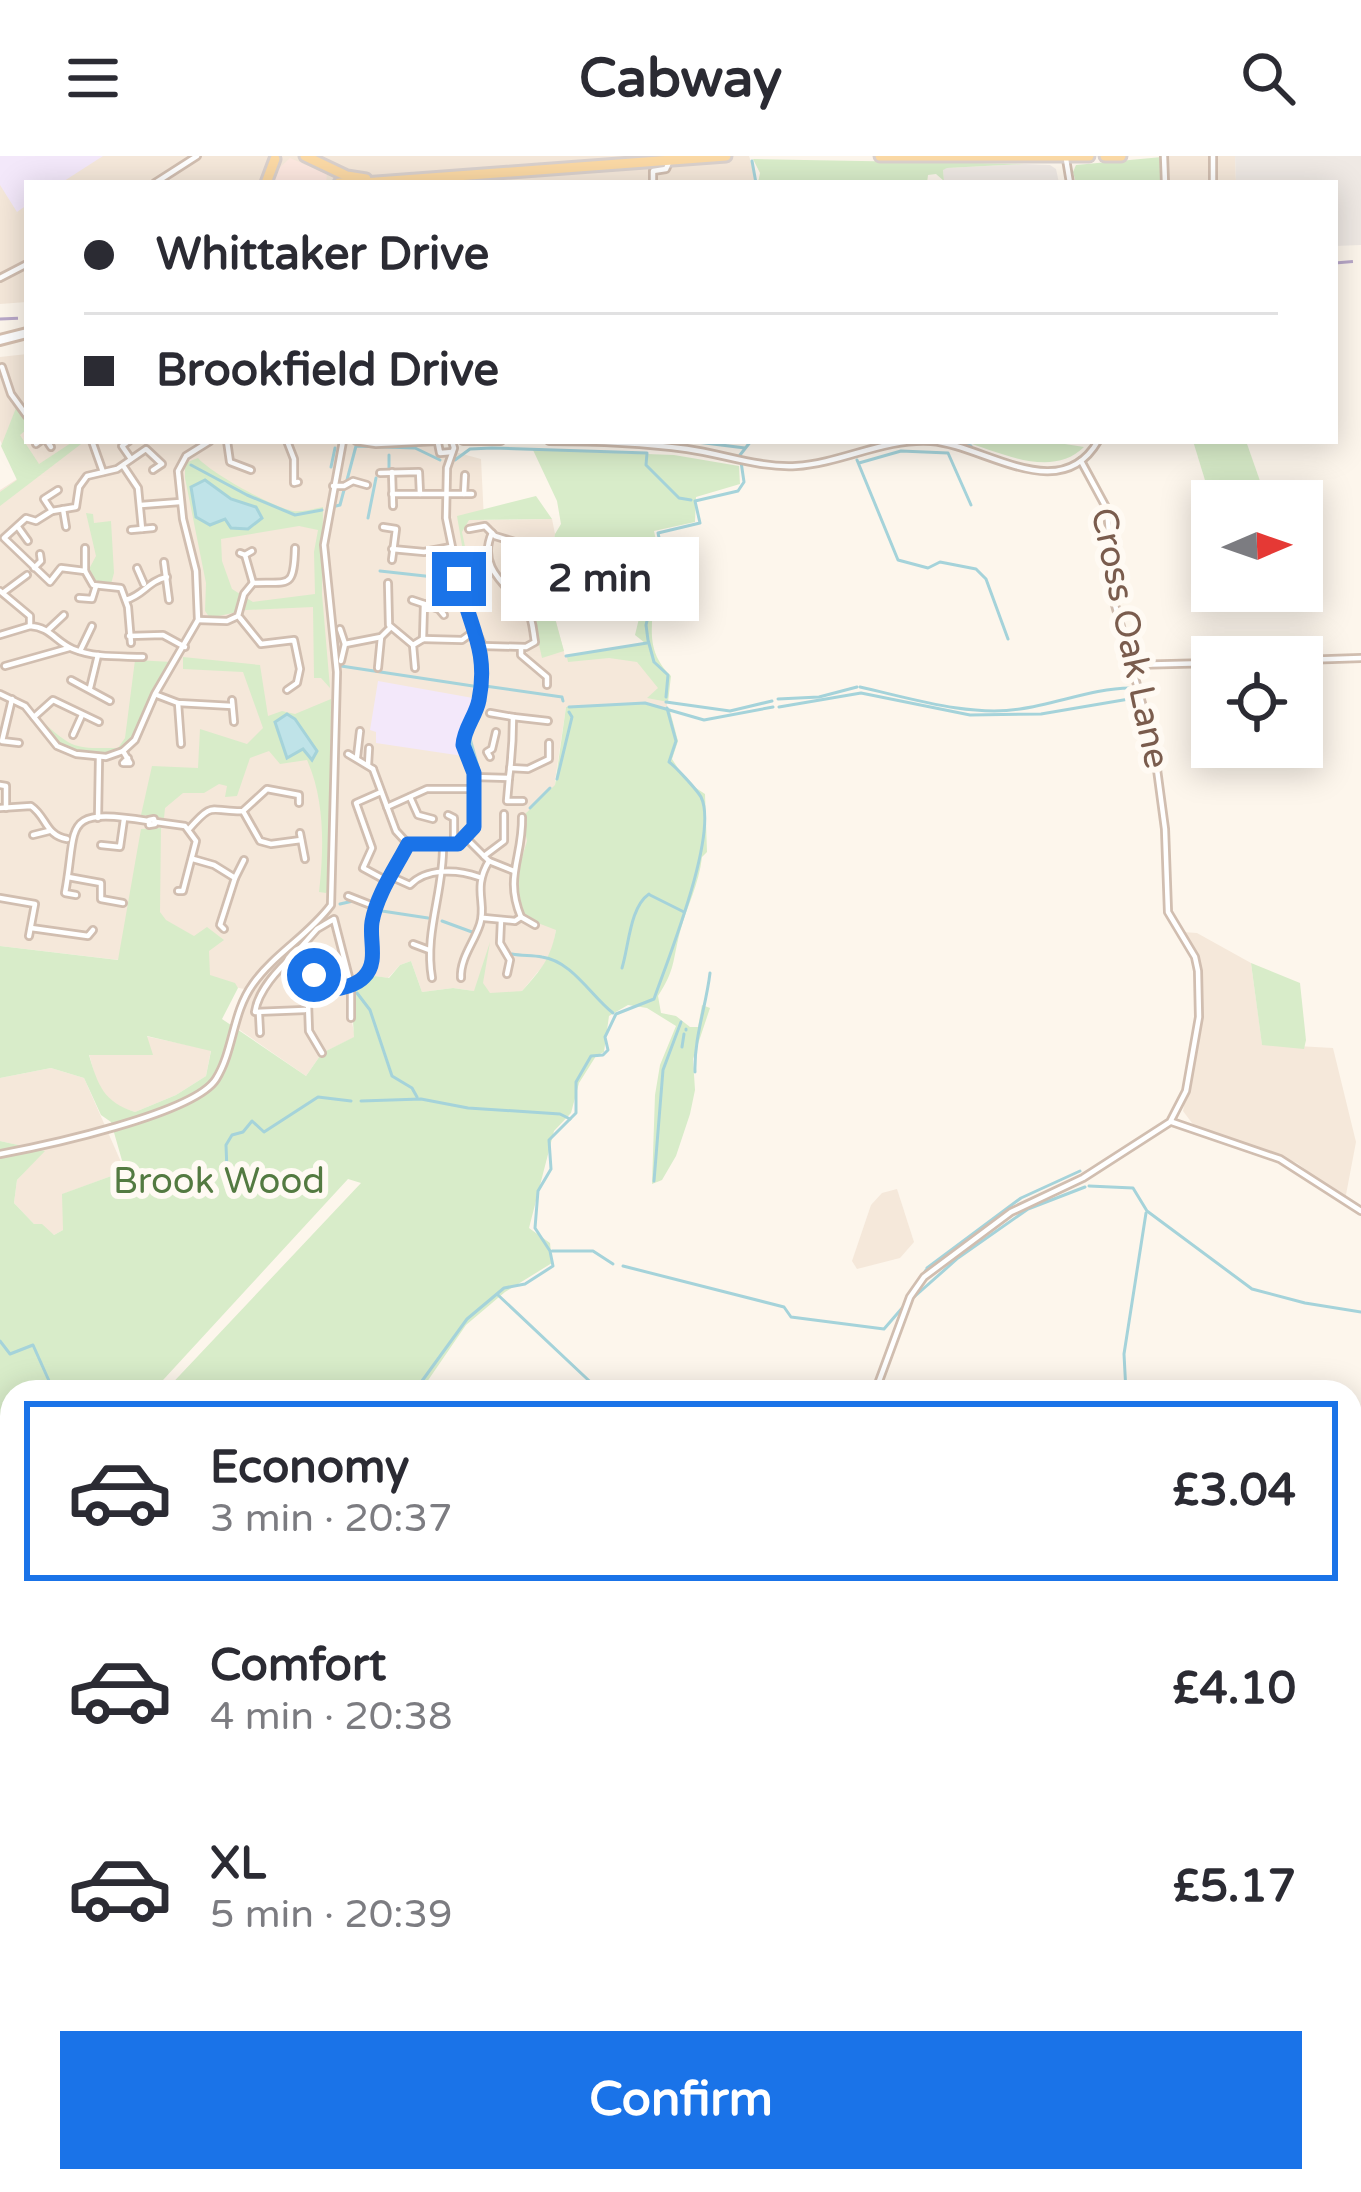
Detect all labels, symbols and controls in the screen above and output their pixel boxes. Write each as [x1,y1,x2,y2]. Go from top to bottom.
icon: menu [60,45,126,111]
icon: search [1235,45,1301,111]
text: Cabway [579,46,782,111]
text: Whittaker Drive [156,228,489,282]
text: Brookfield Drive [156,344,499,398]
north arrow [1191,480,1323,612]
map controls [1191,480,1323,768]
street label: Cross Oak Lane [1081,504,1179,772]
callout: 2 min [501,537,699,621]
route end [432,552,486,606]
text: 2 min [548,555,652,602]
button: locate [1191,636,1323,768]
route start [287,948,341,1002]
park label: Brook Wood [113,1160,325,1203]
icon: car [66,1437,174,1545]
text: Economy [210,1441,409,1495]
text: £3.04 [1172,1464,1296,1518]
text: 3 min · 20:37 [210,1495,452,1542]
icon: car [66,1635,174,1743]
text: Comfort [210,1639,386,1693]
text: £4.10 [1172,1662,1296,1716]
text: 4 min · 20:38 [210,1693,452,1740]
icon: car [66,1833,174,1941]
text: XL [210,1837,266,1891]
text: £5.17 [1173,1860,1296,1914]
text: 5 min · 20:39 [210,1891,452,1938]
button: Confirm [60,2031,1302,2169]

